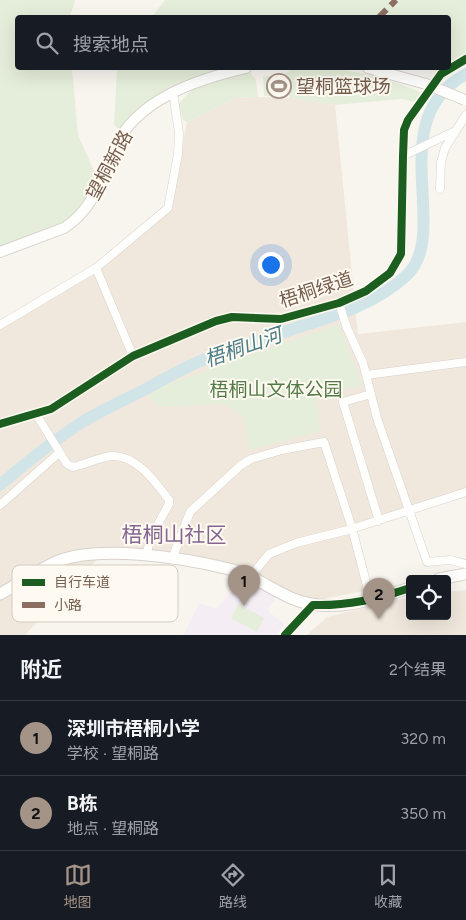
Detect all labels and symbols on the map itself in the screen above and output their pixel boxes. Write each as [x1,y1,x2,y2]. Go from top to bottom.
sports icon: 望桐篮球场 [266,73,292,99]
place label: 望桐篮球场 [296,75,391,98]
street label: 望桐新路 [81,126,137,204]
your location [258,252,284,278]
street label: 梧桐绿道 [276,267,356,312]
water label: 梧桐山河 [201,321,289,371]
park label: 梧桐山文体公园 [209,378,343,401]
district label: 梧桐山社区 [122,522,227,547]
legend [12,565,178,622]
pin: 1 [228,565,260,606]
text: 自行车道 [54,574,110,591]
pin: 2 [363,578,395,619]
text: 小路 [54,597,82,614]

